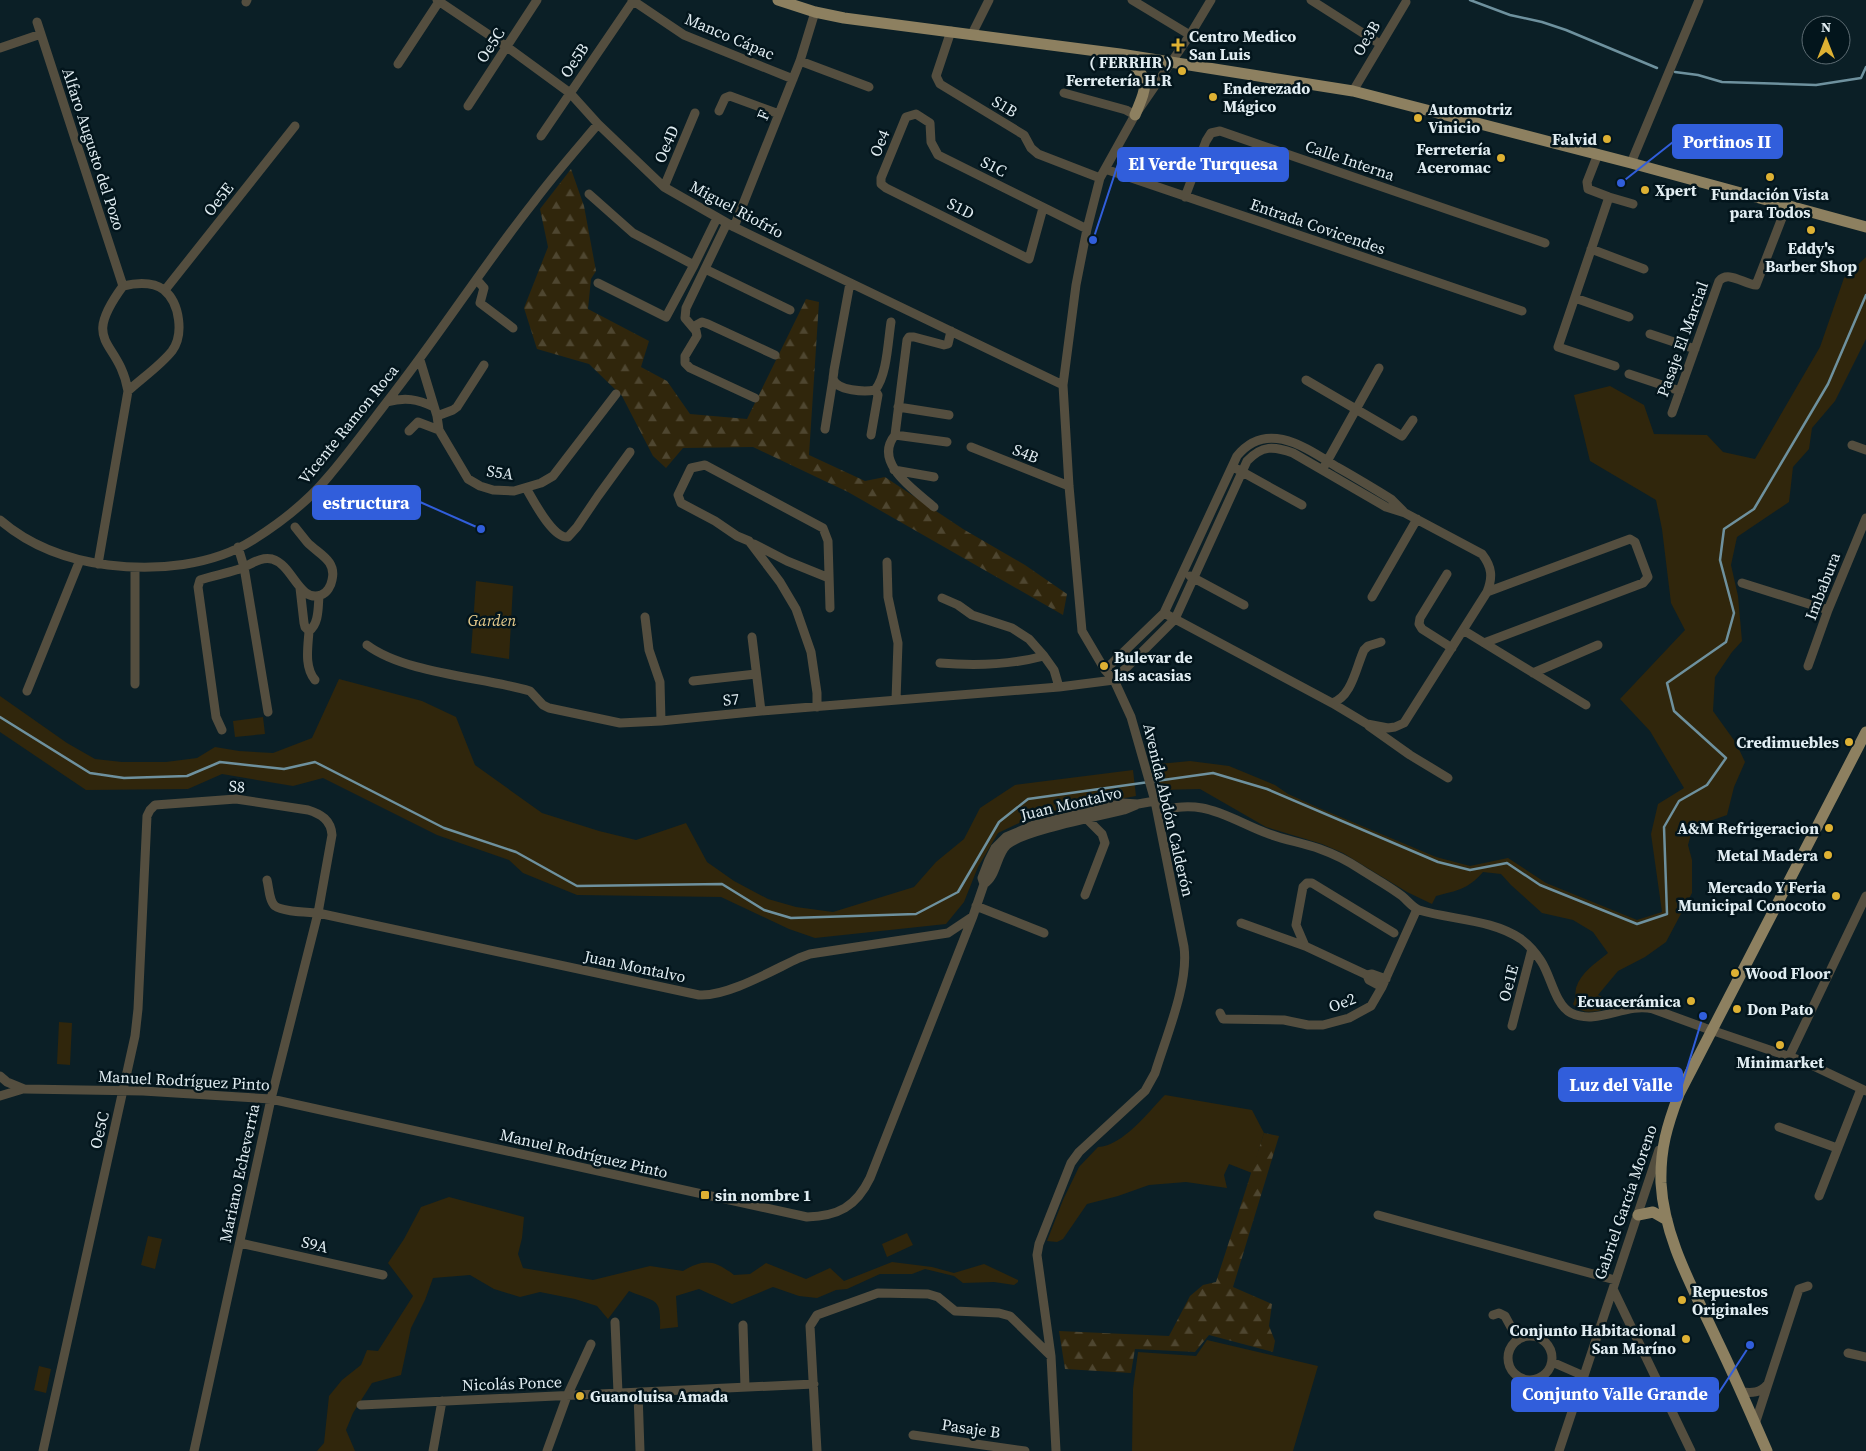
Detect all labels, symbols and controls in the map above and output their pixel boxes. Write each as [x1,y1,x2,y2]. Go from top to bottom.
street label: Manco Cápac [682,7,778,65]
north arrow [1801,15,1851,65]
street label: Oe3B [1347,16,1385,60]
text: N [1821,17,1831,37]
street label: Oe5C [471,23,509,67]
place label: Centro Medico San Luis [1189,25,1296,65]
street label: Oe5B [554,38,594,82]
marker: Centro Medico San Luis [1171,38,1185,52]
place label: ( FERRHR ) Ferretería H.R [1066,51,1172,91]
street label: Alfaro Augusto del Pozo [57,65,131,233]
marker: ( FERRHR ) Ferretería H.R [1176,65,1188,77]
place label: Enderezado Mágico [1223,77,1310,117]
street label: S1B [988,90,1022,122]
marker: Enderezado Mágico [1207,91,1219,103]
place label: Automotriz Vinicio [1428,98,1512,138]
street label: F [751,107,775,123]
marker: Automotriz Vinicio [1412,112,1424,124]
street label: Oe4D [648,122,684,166]
callout: Portinos II [1673,125,1782,158]
street label: Oe4 [864,126,894,160]
place label: Falvid [1552,128,1597,150]
text: Portinos II [1683,129,1771,154]
marker: Falvid [1601,133,1613,145]
street label: Calle Interna [1302,134,1398,186]
place label: Ferretería Aceromac [1416,138,1492,178]
callout: El Verde Turquesa [1118,148,1288,181]
street label: S1C [977,150,1011,182]
text: El Verde Turquesa [1128,151,1278,176]
marker: Ferretería Aceromac [1495,152,1507,164]
marker: Fundación Vista para Todos [1764,171,1776,183]
street label: Miguel Riofrío [686,175,788,243]
street label: Oe5E [198,177,238,220]
place label: Xpert [1655,179,1697,201]
place label: Fundación Vista para Todos [1711,183,1829,223]
marker: Xpert [1639,184,1651,196]
street label: S1D [944,192,978,224]
street label: Entrada Covicendes [1247,193,1389,259]
marker: Eddy's Barber Shop [1805,224,1817,236]
place label: Eddy's Barber Shop [1765,237,1857,277]
street label: Pasaje El Marcial [1651,278,1713,400]
street label: Vicente Ramon Roca [293,359,404,488]
street label: S4B [1010,438,1042,468]
street label: S5A [485,459,515,485]
callout: estructura [313,486,420,519]
text: estructura [322,490,410,515]
street label: Imbabura [1799,548,1845,623]
park label: Garden [468,609,516,631]
place label: Bulevar de las acasias [1114,646,1193,686]
marker: Bulevar de las acasias [1098,660,1110,672]
street label: S7 [722,687,740,711]
street label: Avenida Abdón Calderón [1138,721,1200,899]
place label: Credimuebles [1736,731,1839,753]
marker: Credimuebles [1843,736,1855,748]
street label: S8 [228,775,246,797]
street label: Juan Montalvo [1017,781,1124,826]
place label: A&M Refrigeracion [1677,817,1819,839]
marker: A&M Refrigeracion [1823,822,1835,834]
place label: Metal Madera [1717,844,1819,866]
marker: Metal Madera [1822,849,1834,861]
place label: Mercado Y Feria Municipal Conocoto [1678,876,1826,916]
marker: Mercado Y Feria Municipal Conocoto [1830,890,1842,902]
street label: Juan Montalvo [581,944,688,988]
street label: Oe1E [1493,962,1524,1004]
place label: Wood Floor [1745,962,1831,984]
marker: Wood Floor [1729,967,1741,979]
street label: Oe2 [1325,987,1359,1017]
place label: Ecuacerámica [1577,990,1681,1012]
marker: Ecuacerámica [1685,995,1697,1007]
place label: Don Pato [1747,998,1813,1020]
marker: Don Pato [1731,1003,1743,1015]
marker: Minimarket [1774,1039,1786,1051]
place label: Minimarket [1736,1051,1824,1073]
street label: Manuel Rodríguez Pinto [98,1065,271,1095]
callout: Luz del Valle [1559,1068,1682,1101]
text: Luz del Valle [1569,1072,1673,1097]
street label: Mariano Echeverria [214,1101,265,1244]
street label: Oe5C [84,1109,114,1151]
street label: Gabriel García Moreno [1588,1121,1662,1282]
street label: Manuel Rodríguez Pinto [498,1123,670,1183]
place label: sin nombre 1 [715,1184,811,1206]
marker: sin nombre 1 [699,1189,711,1201]
street label: S9A [299,1230,331,1258]
place label: Repuestos Originales [1692,1280,1769,1320]
marker: Repuestos Originales [1676,1294,1688,1306]
place label: Conjunto Habitacional San Maríno [1509,1319,1676,1359]
marker: Conjunto Habitacional San Maríno [1680,1333,1692,1345]
street label: Nicolás Ponce [462,1370,562,1396]
callout: Conjunto Valle Grande [1512,1378,1718,1411]
text: Conjunto Valle Grande [1522,1381,1708,1406]
place label: Guanoluisa Amada [590,1385,729,1407]
marker: Guanoluisa Amada [574,1390,586,1402]
street label: Pasaje B [940,1413,1002,1443]

